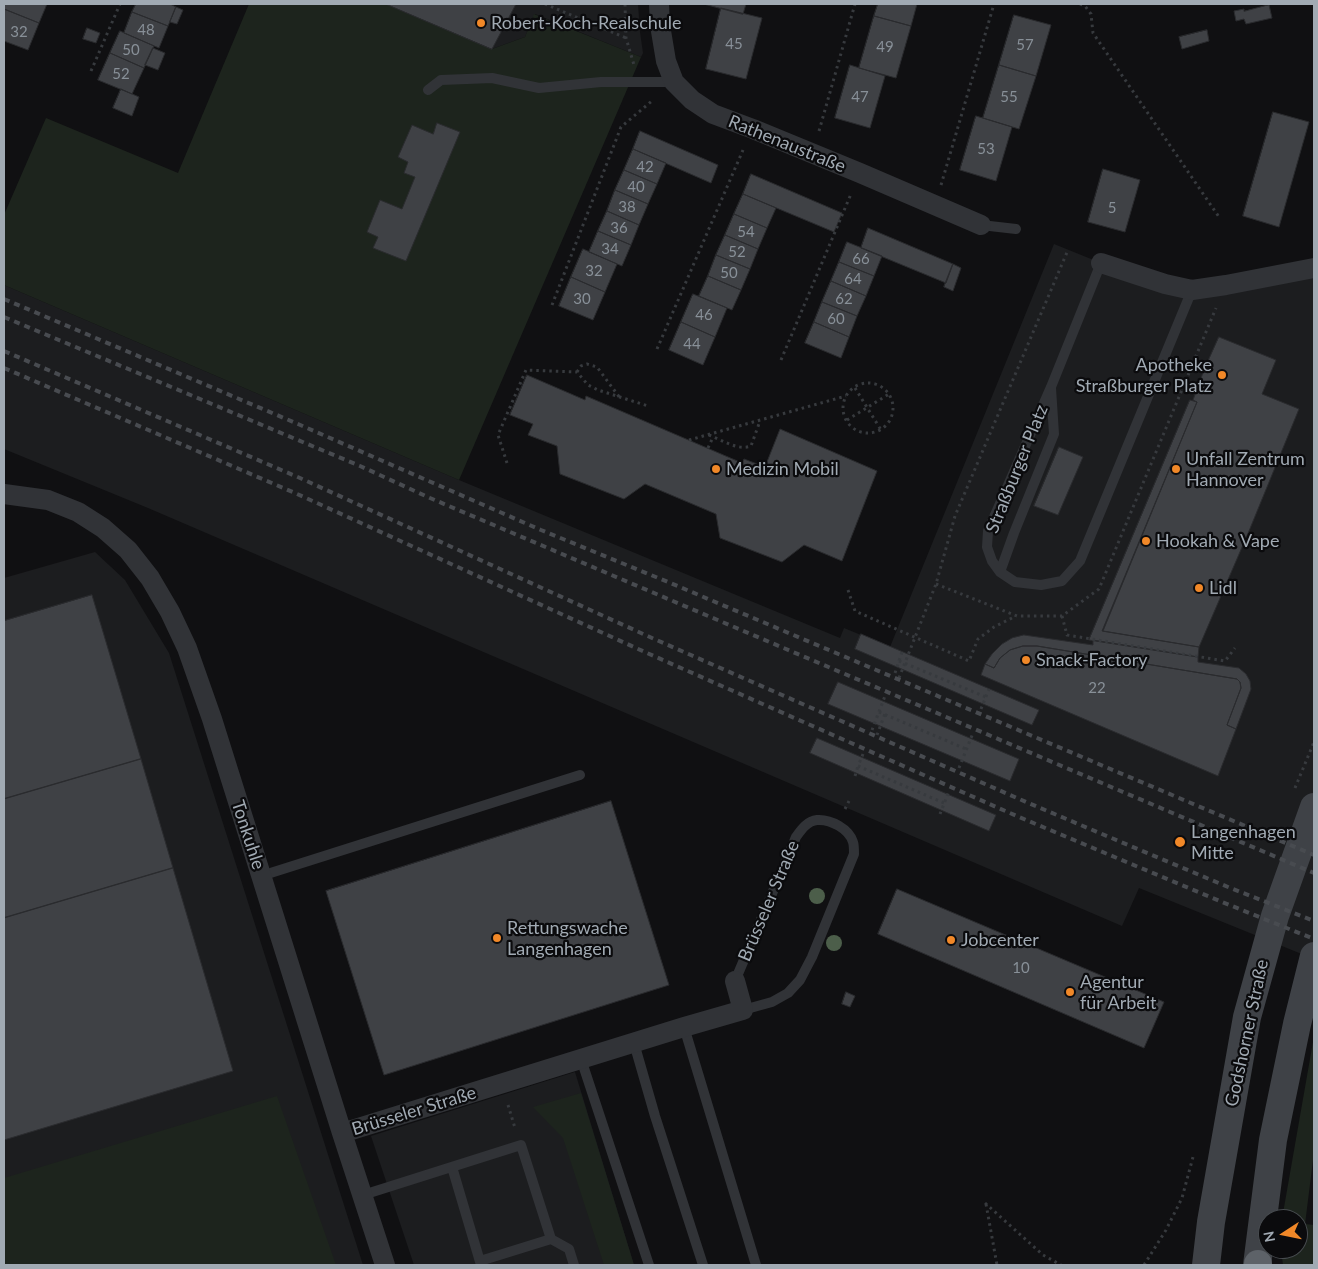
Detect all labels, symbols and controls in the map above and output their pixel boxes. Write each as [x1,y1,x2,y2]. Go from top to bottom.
place label: Robert-Koch-Realschule [491,12,682,34]
marker: Robert-Koch-Realschule [475,17,487,29]
house number: 48 [137,21,155,39]
house number: 32 [10,23,28,41]
house number: 45 [725,35,743,53]
house number: 57 [1016,36,1034,54]
house number: 49 [876,38,894,56]
house number: 50 [122,41,140,59]
house number: 52 [112,65,130,83]
house number: 47 [851,88,869,106]
house number: 55 [1000,88,1018,106]
street label: Rathenaustraße [725,111,849,177]
house number: 53 [977,140,995,158]
house number: 42 [636,158,654,176]
house number: 40 [627,178,645,196]
house number: 38 [618,198,636,216]
house number: 5 [1108,199,1116,217]
house number: 36 [610,219,628,237]
house number: 54 [737,223,755,241]
house number: 34 [601,240,619,258]
house number: 52 [728,243,746,261]
house number: 66 [852,250,870,268]
house number: 32 [585,262,603,280]
house number: 50 [720,264,738,282]
house number: 64 [844,270,862,288]
house number: 30 [573,290,591,308]
house number: 62 [835,290,853,308]
house number: 46 [695,306,713,324]
house number: 60 [827,310,845,328]
house number: 44 [683,335,701,353]
place label: Apotheke Straßburger Platz [1076,354,1212,396]
marker: Apotheke Straßburger Platz [1216,369,1228,381]
street label: Straßburger Platz [981,402,1053,536]
place label: Unfall Zentrum Hannover [1186,448,1305,490]
place label: Medizin Mobil [726,458,839,480]
marker: Medizin Mobil [710,463,722,475]
marker: Unfall Zentrum Hannover [1170,463,1182,475]
place label: Hookah & Vape [1156,530,1279,552]
marker: Hookah & Vape [1140,535,1152,547]
place label: Lidl [1209,577,1237,599]
marker: Lidl [1193,582,1205,594]
place label: Snack-Factory [1036,649,1147,671]
marker: Snack-Factory [1020,654,1032,666]
house number: 22 [1088,679,1106,697]
street label: Tonkuhle [227,798,269,872]
place label: Langenhagen Mitte [1191,821,1296,864]
marker: Langenhagen Mitte [1173,835,1187,849]
street label: Brüsseler Straße [734,837,804,965]
place label: Rettungswache Langenhagen [507,917,628,960]
place label: Jobcenter [961,929,1039,951]
marker: Rettungswache Langenhagen [491,932,503,944]
marker: Jobcenter [945,934,957,946]
street label: Godshorner Straße [1221,958,1273,1108]
house number: 10 [1012,959,1030,977]
place label: Agentur für Arbeit [1080,971,1157,1014]
marker: Agentur für Arbeit [1064,986,1076,998]
street label: Brüsseler Straße [349,1082,479,1140]
north arrow [1258,1209,1308,1259]
text: N [1259,1230,1278,1244]

